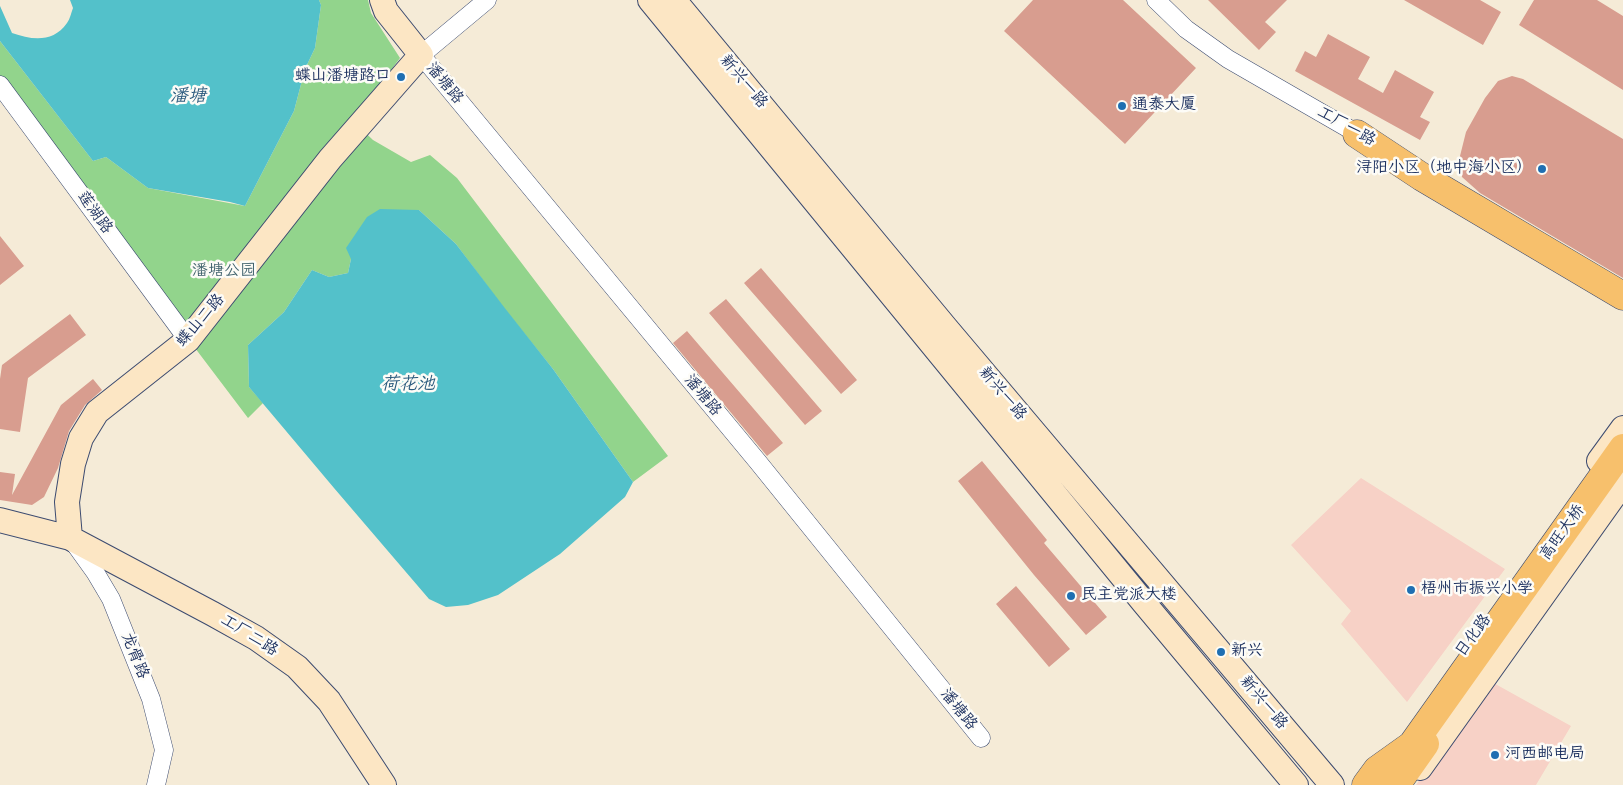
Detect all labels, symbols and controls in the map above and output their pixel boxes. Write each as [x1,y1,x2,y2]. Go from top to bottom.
street label: 新兴一路 [715,51,771,113]
street label: 潘塘路 [421,59,467,109]
place label: 蝶山潘塘路口 [295,67,391,87]
marker: 蝶山潘塘路口 [395,71,407,83]
water label: 潘塘 [170,86,206,108]
place label: 通泰大厦 [1132,96,1196,116]
marker: 通泰大厦 [1116,100,1128,112]
street label: 工厂一路 [1313,103,1379,151]
place label: 浔阳小区（地中海小区） [1356,159,1532,179]
marker: 浔阳小区（地中海小区） [1536,163,1548,175]
street label: 莲湖路 [72,188,116,238]
park label: 潘塘公园 [192,262,256,282]
street label: 蝶山二路 [173,291,229,351]
street label: 新兴一路 [974,363,1030,425]
street label: 潘塘路 [679,371,725,421]
water label: 荷花池 [381,374,435,396]
street label: 高旺大桥 [1536,501,1590,565]
place label: 梧州市振兴小学 [1421,580,1533,600]
marker: 梧州市振兴小学 [1405,584,1417,596]
place label: 民主党派大楼 [1081,586,1177,606]
marker: 民主党派大楼 [1065,590,1077,602]
street label: 工厂二路 [217,611,281,661]
street label: 日化路 [1452,611,1496,661]
street label: 龙骨路 [116,630,152,682]
place label: 新兴 [1231,642,1263,662]
marker: 新兴 [1215,646,1227,658]
street label: 新兴一路 [1235,672,1291,734]
street label: 潘塘路 [935,685,981,735]
place label: 河西邮电局 [1505,745,1585,765]
marker: 河西邮电局 [1489,749,1501,761]

